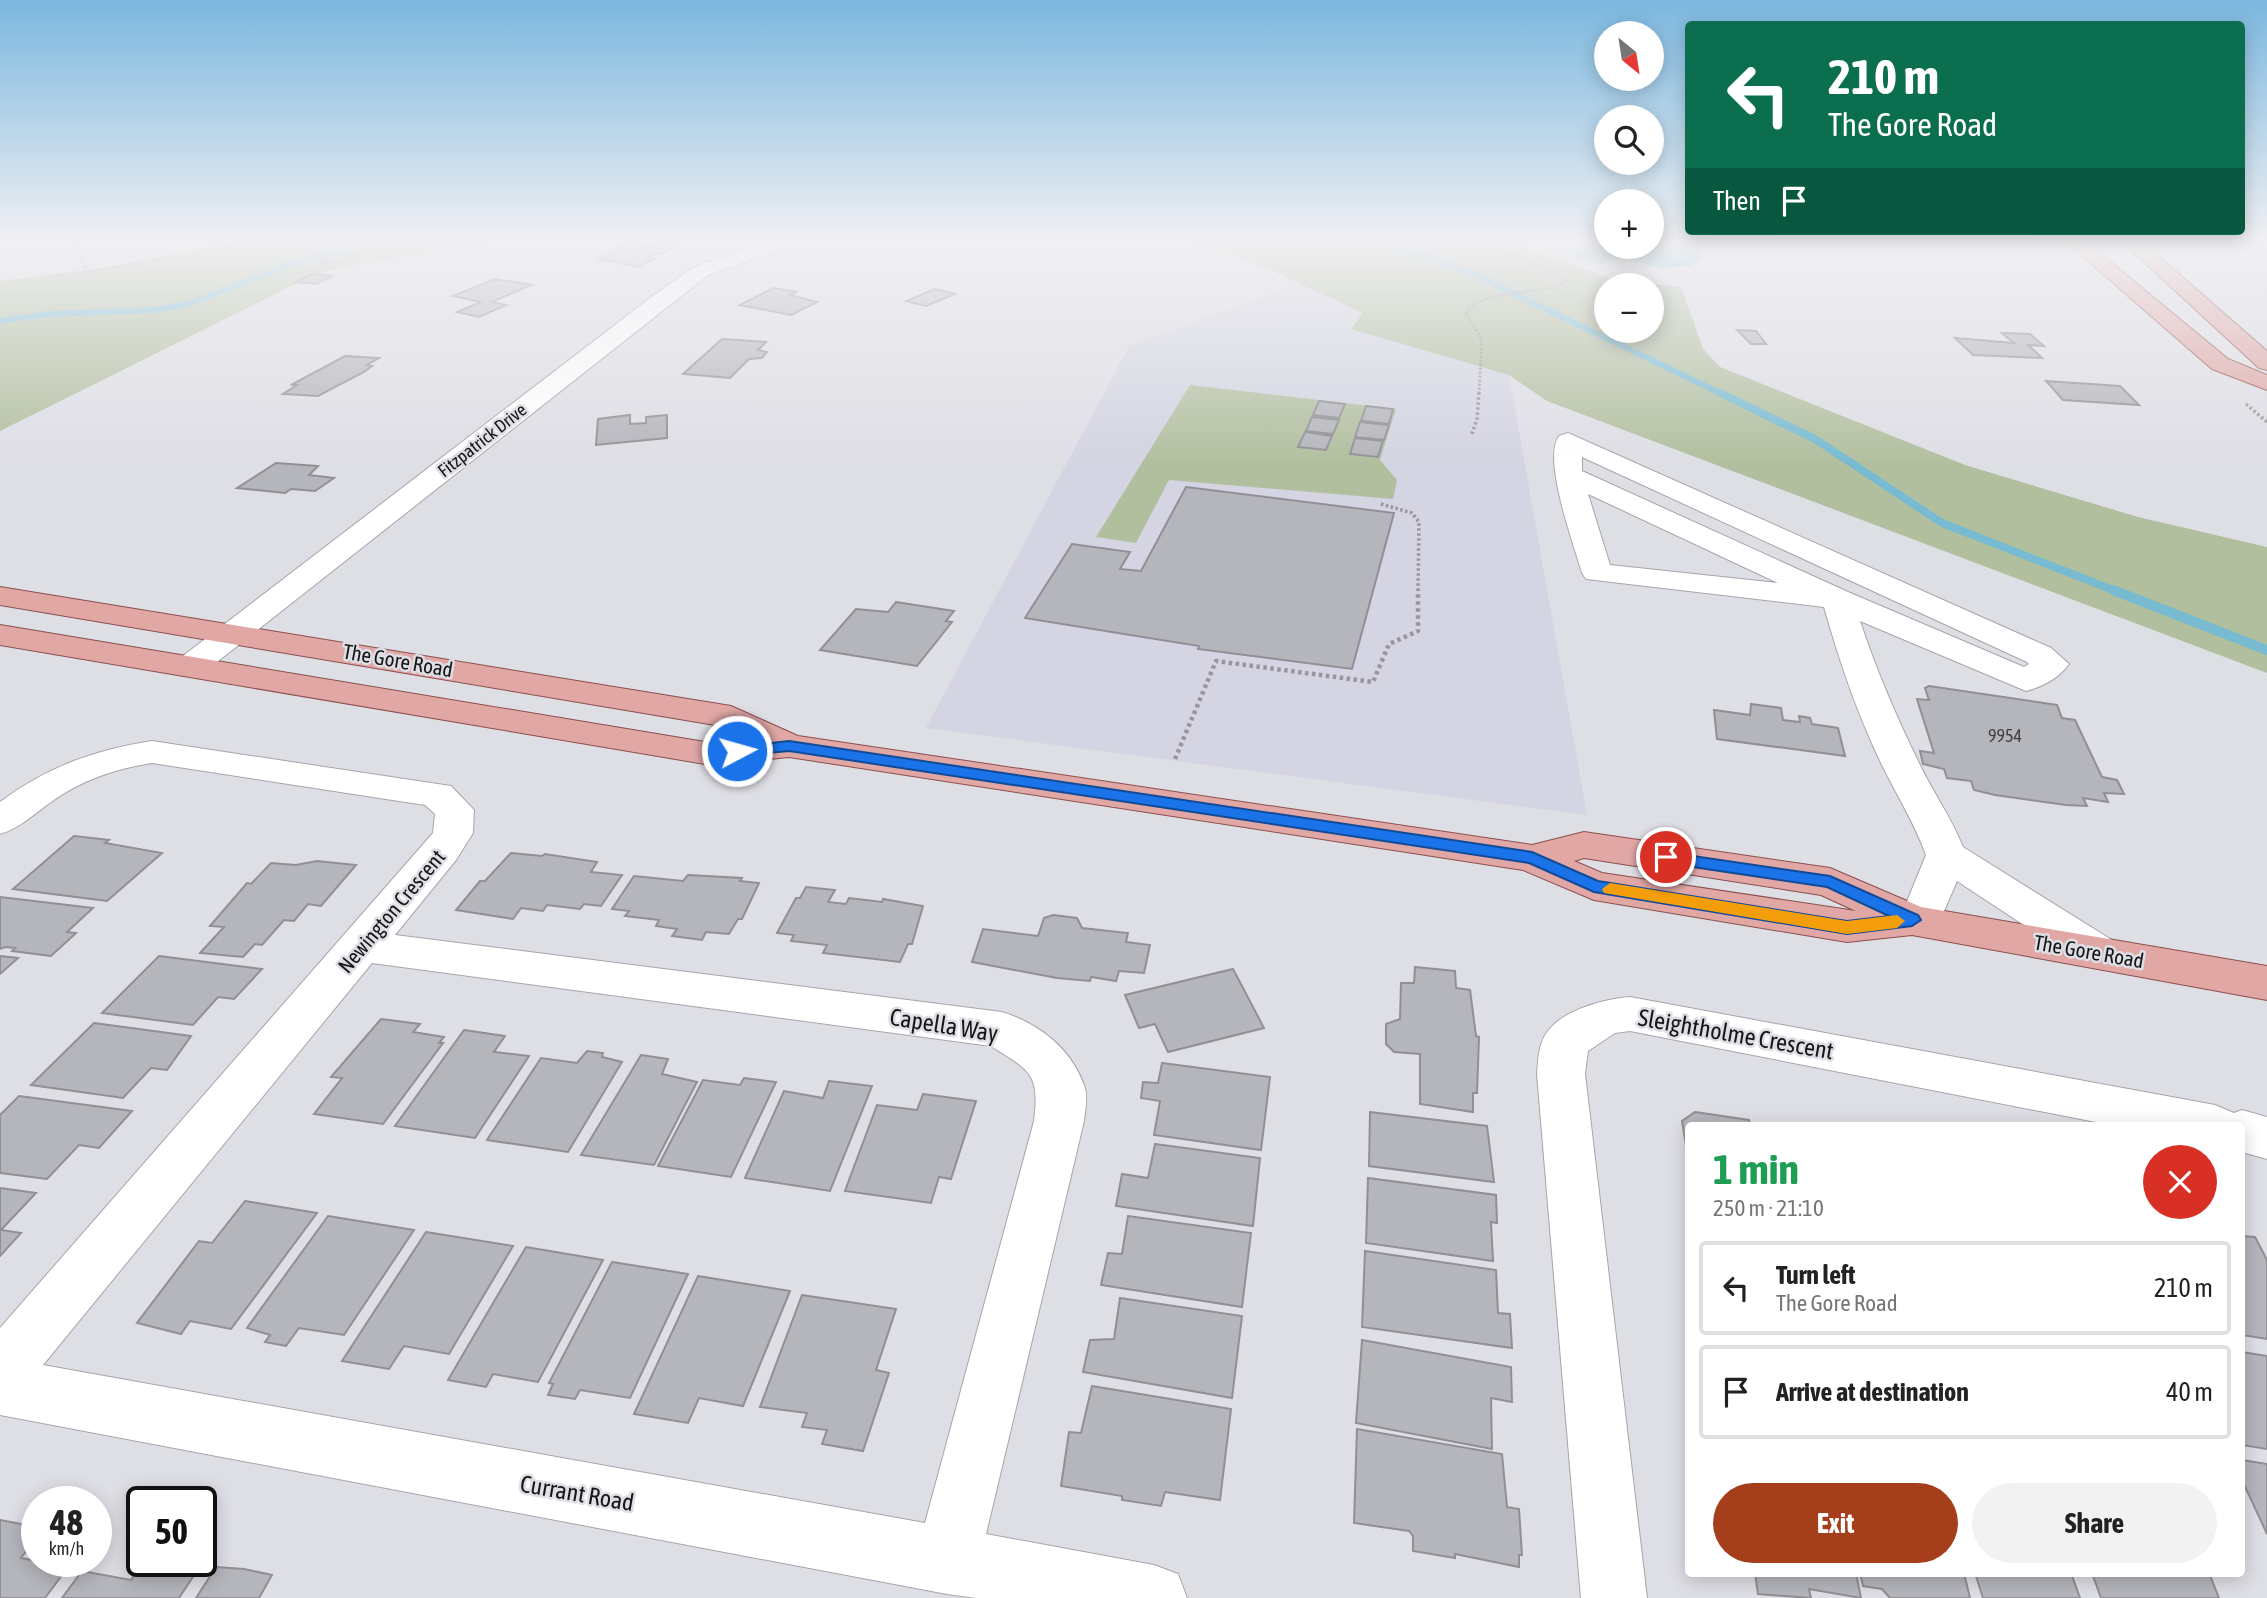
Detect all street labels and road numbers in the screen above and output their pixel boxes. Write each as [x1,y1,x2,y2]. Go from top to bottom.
street label: Fitzpatrick Drive [434,399,530,481]
street label: The Gore Road [341,639,455,681]
street label: Newington Crescent [333,845,449,977]
street label: The Gore Road [2032,930,2146,972]
street label: Capella Way [888,1003,1000,1047]
street label: Sleightholme Crescent [1636,1004,1836,1064]
street label: Currant Road [518,1470,636,1516]

